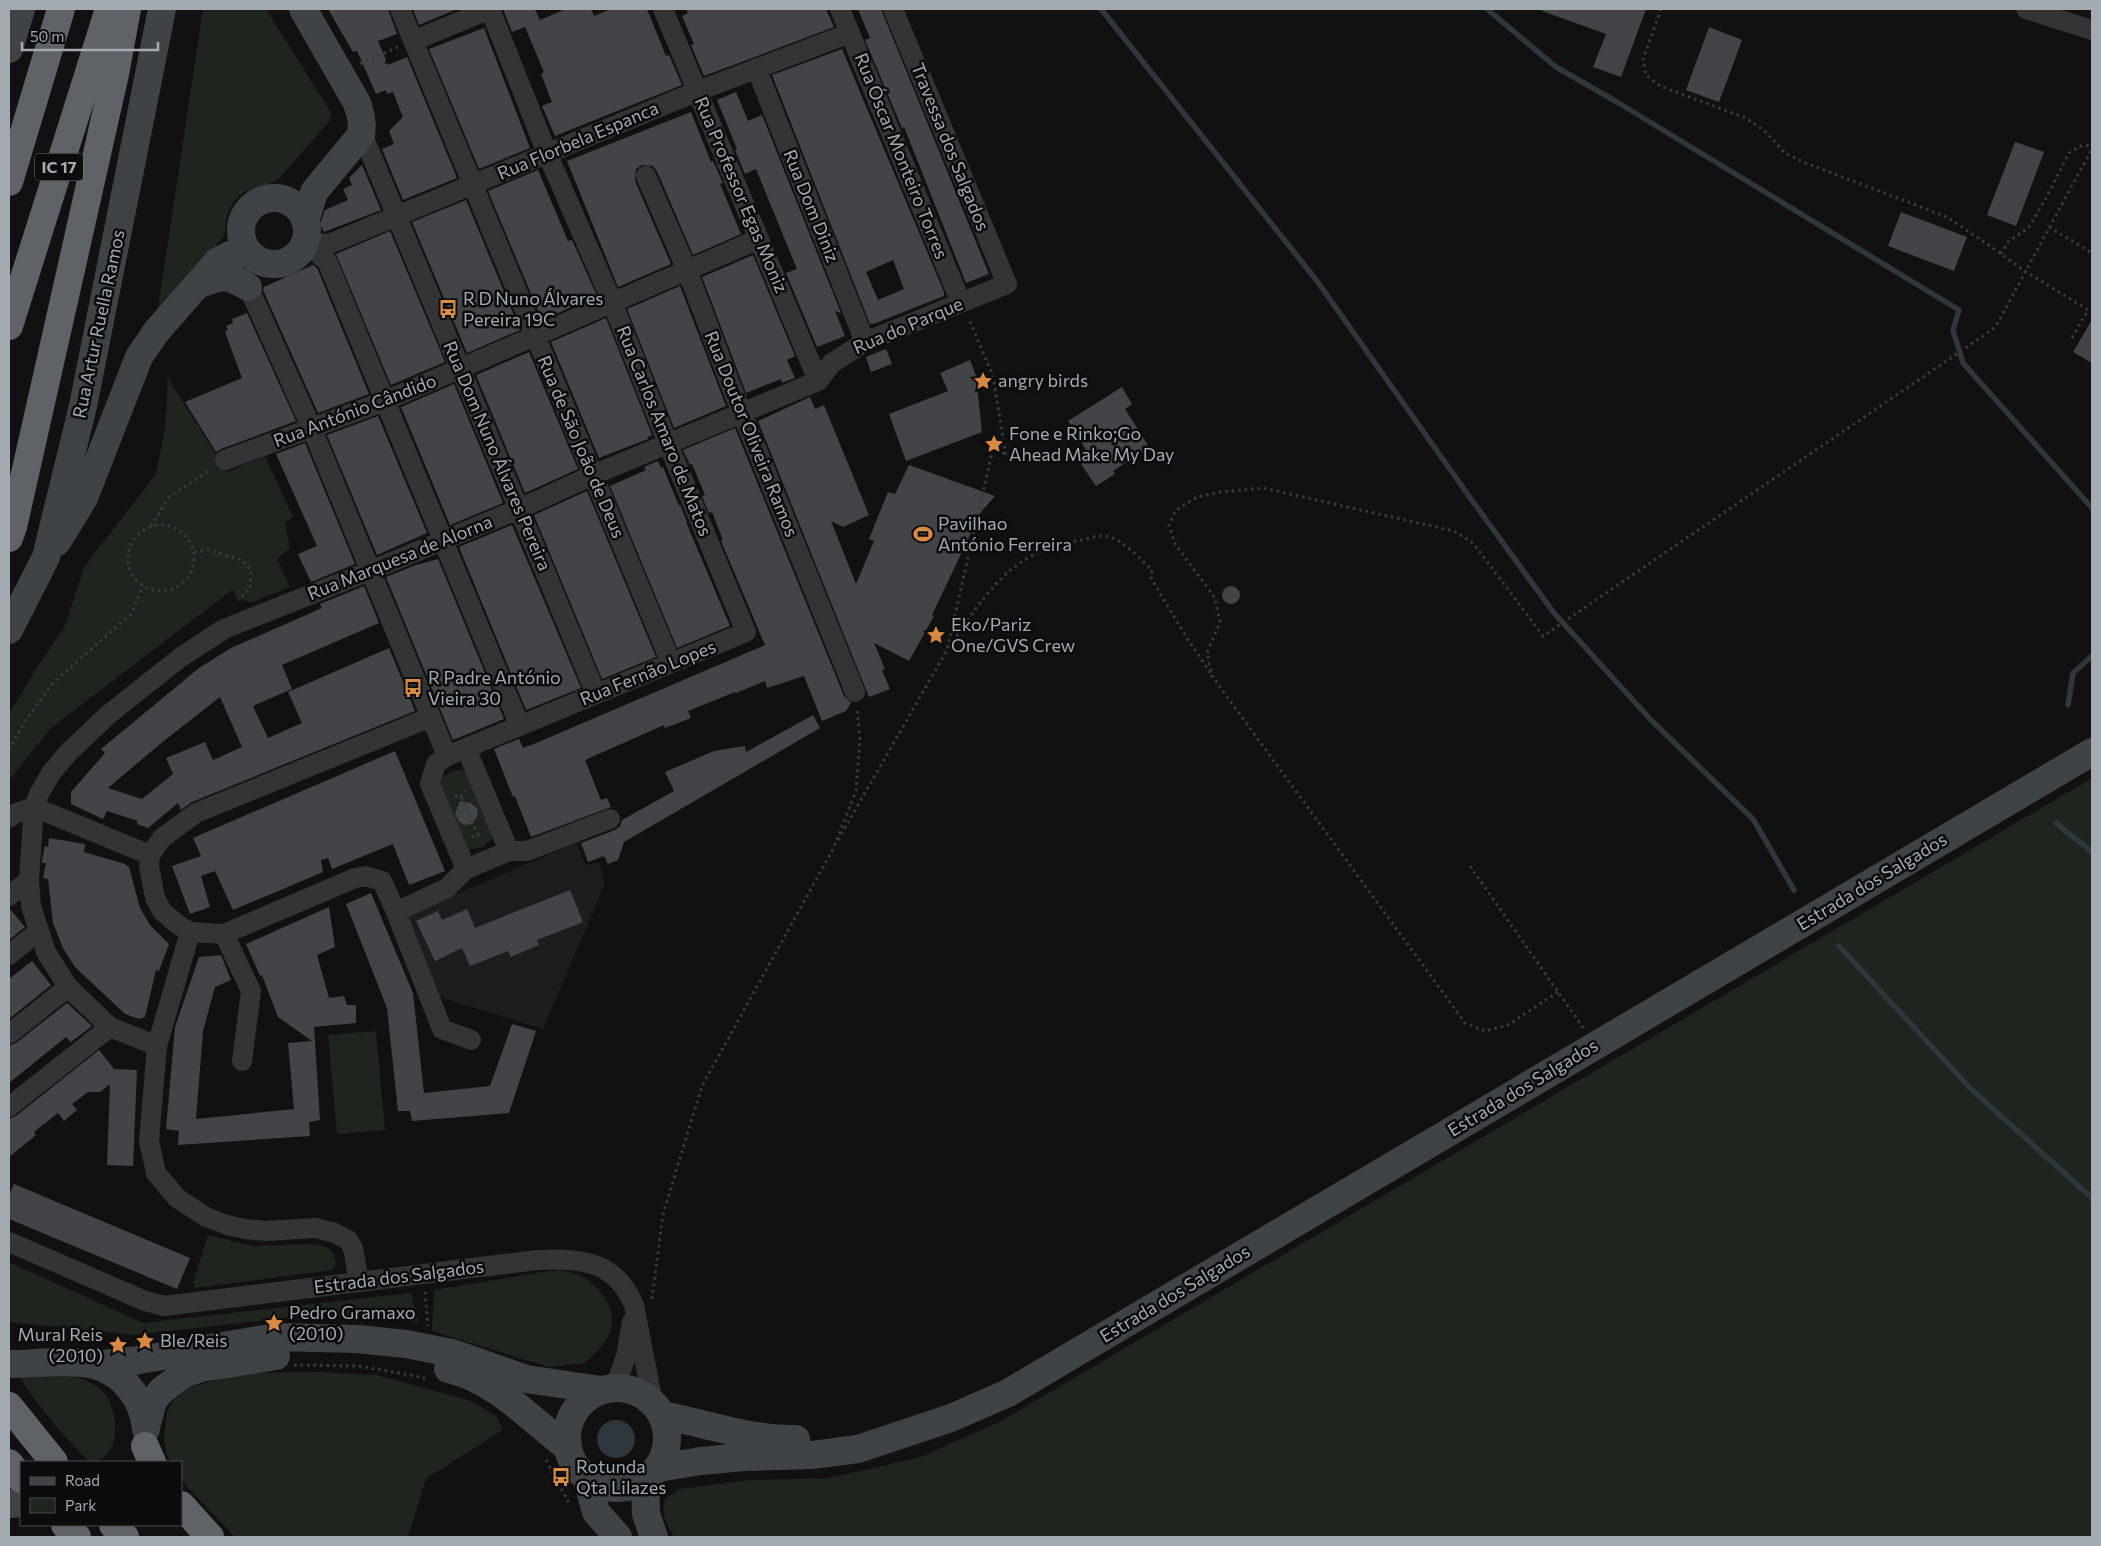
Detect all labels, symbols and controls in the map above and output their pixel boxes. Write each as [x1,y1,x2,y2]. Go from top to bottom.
scale bar [22,20,159,52]
text: 50 m [30,27,64,45]
street label: Rua Óscar Monteiro Torres [851,49,953,262]
street label: Travessa dos Salgados [907,59,995,234]
street label: Rua Professor Egas Moniz [691,93,793,296]
street label: Rua Florbela Espanca [494,96,661,184]
street label: Rua Dom Diniz [779,146,845,265]
road number: IC 17 [35,154,83,180]
street label: Rua Artur Ruella Ramos [67,228,129,420]
place label: R D Nuno Álvares Pereira 19C [463,287,603,330]
street label: Rua do Parque [849,292,966,358]
bus stop icon: R D Nuno Álvares Pereira 19C [437,298,459,320]
street label: Rua Carlos Amaro de Matos [613,322,717,539]
street label: Rua Doutor Oliveira Ramos [700,327,803,540]
street label: Rua Dom Nuno Álvares Pereira [439,337,556,574]
street label: Rua de São João de Deus [533,352,630,541]
street label: Rua António Cândido [270,369,439,451]
place label: angry birds [998,369,1088,391]
place icon: angry birds [972,370,994,392]
place label: Fone e Rinko;Go Ahead Make My Day [1009,422,1174,465]
place icon: Fone e Rinko;Go Ahead Make My Day [983,433,1005,455]
street label: Rua Marquesa de Alorna [304,510,495,604]
place label: Pavilhao António Ferreira [938,512,1072,555]
sports icon: Pavilhao António Ferreira [912,523,934,545]
place label: Eko/Pariz One/GVS Crew [951,613,1075,656]
place icon: Eko/Pariz One/GVS Crew [925,624,947,646]
street label: Rua Fernão Lopes [576,635,719,709]
place label: R Padre António Vieira 30 [428,666,561,709]
bus stop icon: R Padre António Vieira 30 [402,677,424,699]
street label: Estrada dos Salgados [1792,828,1951,935]
street label: Estrada dos Salgados [1443,1034,1602,1141]
street label: Estrada dos Salgados [1095,1240,1254,1347]
street label: Estrada dos Salgados [313,1255,485,1297]
place label: Pedro Gramaxo (2010) [289,1301,416,1344]
place icon: Pedro Gramaxo (2010) [263,1312,285,1334]
place label: Mural Reis (2010) [18,1323,103,1366]
place label: Ble/Reis [160,1329,227,1351]
place icon: Ble/Reis [134,1330,156,1352]
place icon: Mural Reis (2010) [107,1334,129,1356]
place label: Rotunda Qta Lilazes [576,1455,666,1498]
legend [20,1461,182,1526]
bus stop icon: Rotunda Qta Lilazes [550,1466,572,1488]
text: Road [65,1471,100,1489]
text: Park [65,1496,96,1514]

